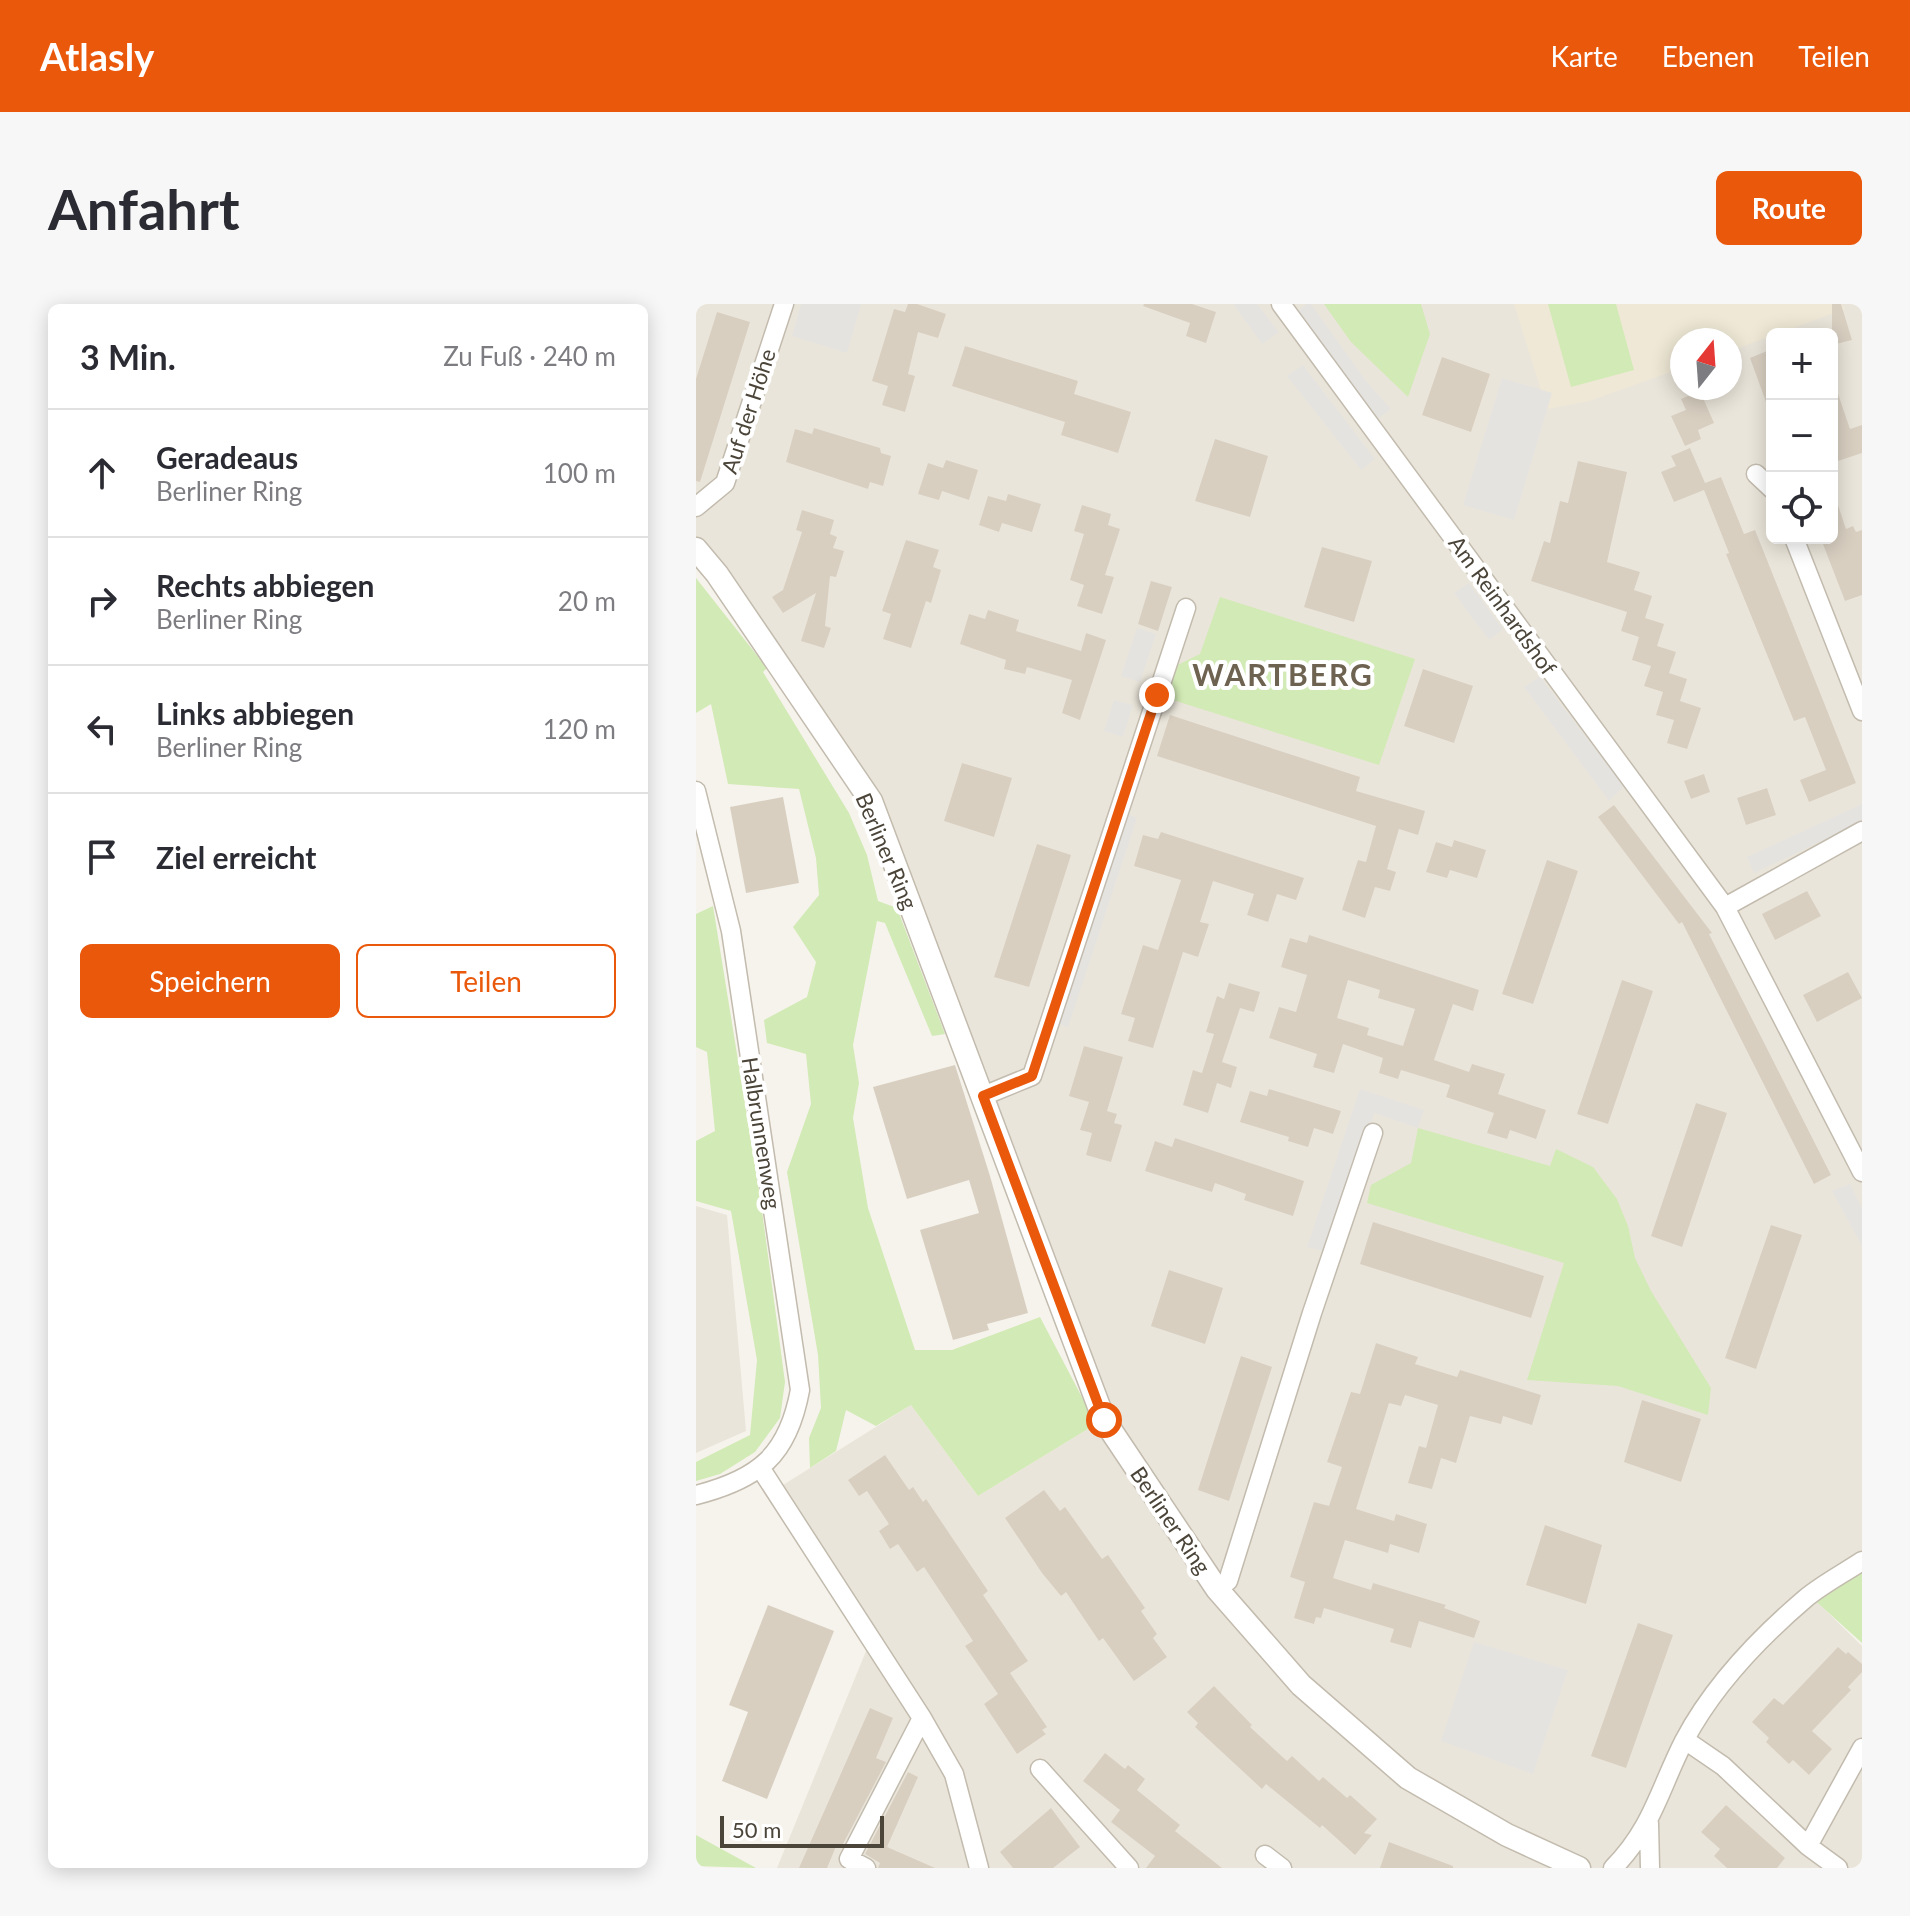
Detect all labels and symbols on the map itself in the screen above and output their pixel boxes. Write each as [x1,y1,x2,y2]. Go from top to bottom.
north arrow [1670,328,1742,400]
street label: Auf der Höhe [715,345,781,477]
street label: Am Reinhardshof [1443,530,1563,680]
district label: WARTBERG [1192,656,1374,692]
route end [1139,677,1175,713]
street label: Berliner Ring [850,789,924,913]
street label: Halbrunnenweg [737,1055,787,1211]
route start [1086,1402,1122,1438]
street label: Berliner Ring [1125,1461,1217,1579]
scale bar [720,1812,884,1848]

